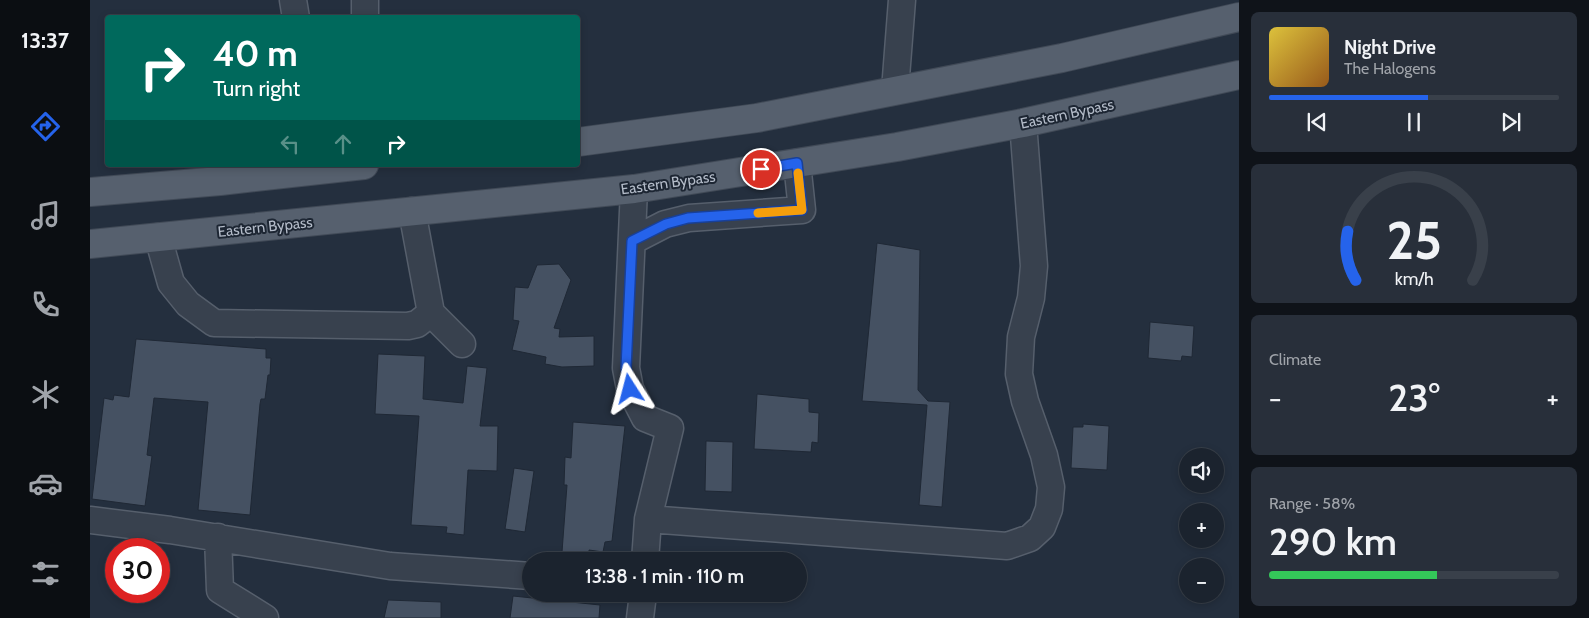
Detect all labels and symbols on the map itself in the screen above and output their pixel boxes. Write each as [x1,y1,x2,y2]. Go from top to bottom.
street label: Eastern Bypass [1019,95,1115,133]
pin [740,148,782,190]
street label: Eastern Bypass [620,167,716,199]
street label: Eastern Bypass [217,213,313,241]
position arrow [603,362,655,414]
speed limit sign: 30 [105,538,170,603]

